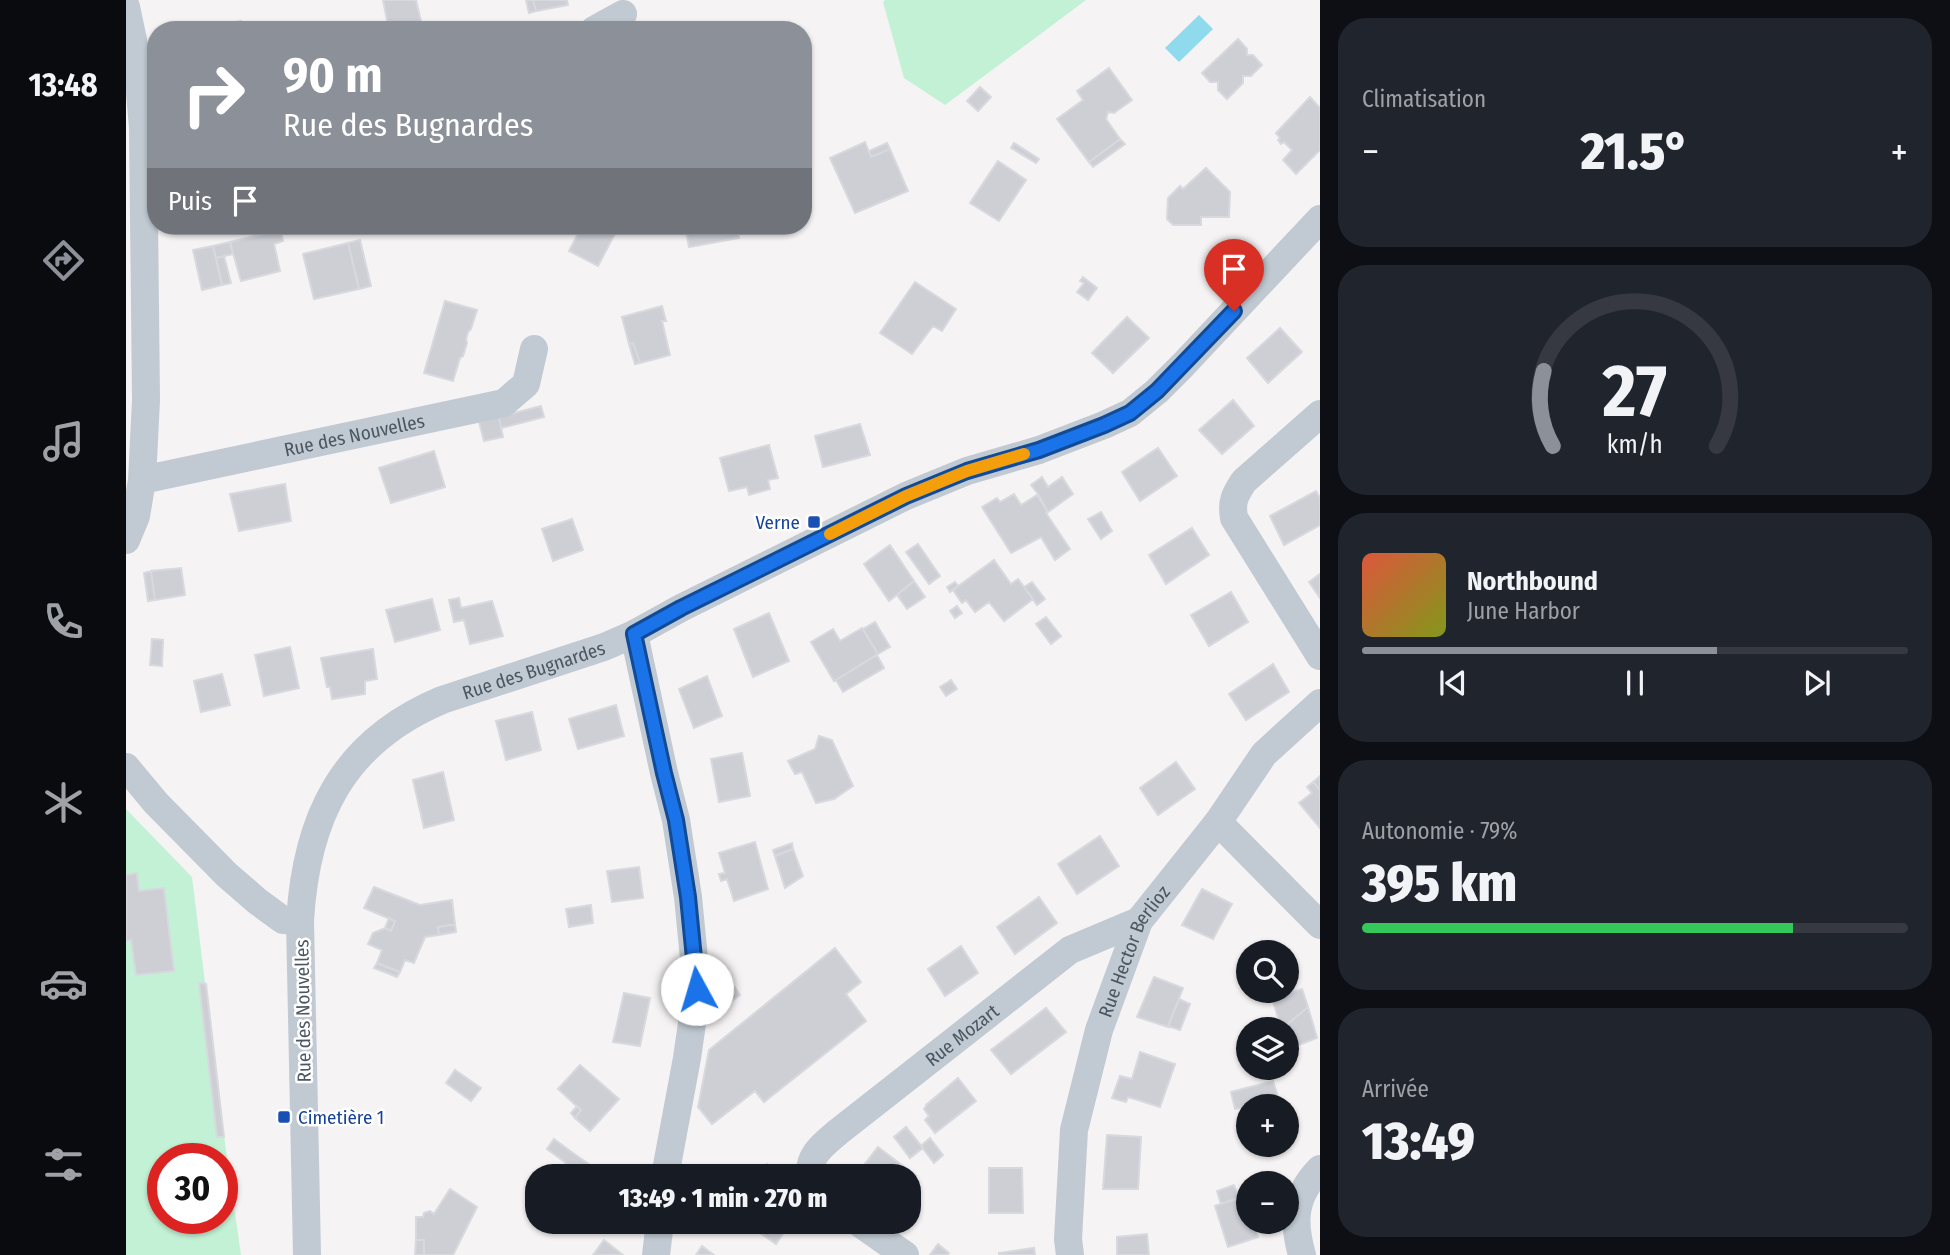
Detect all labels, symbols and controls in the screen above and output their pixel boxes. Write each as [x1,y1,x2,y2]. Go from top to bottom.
text: 90 m [283,46,383,105]
icon: right [168,49,259,140]
text: 13:48 [28,66,98,104]
text: Climatisation [1362,85,1486,113]
text: Rue des Bugnardes [283,106,533,144]
text: 21.5° [1581,120,1689,183]
text: − [1362,129,1379,175]
text: + [1891,129,1908,175]
icon: arrive [226,182,264,220]
text: Puis [168,186,212,217]
icon: directions [39,236,88,285]
pin [1204,239,1264,311]
icon: arrive [1215,250,1253,288]
text: 27 [1602,349,1667,436]
street label: Rue des Nouvelles [282,409,427,461]
icon: music [39,417,88,466]
text: km/h [1607,430,1663,460]
place label: Verne [755,511,800,534]
marker: Verne [806,514,822,530]
text: Northbound [1467,566,1598,597]
icon: phone [39,597,88,646]
text: June Harbor [1467,597,1580,625]
street label: Rue des Bugnardes [459,636,608,704]
icon: previous [1434,664,1472,702]
icon: pause [1616,664,1654,702]
icon: next [1798,664,1836,702]
icon: climate [39,778,88,827]
text: Autonomie · 79% [1362,817,1518,845]
text: 395 km [1362,852,1517,915]
street label: Rue Hector Berlioz [1093,880,1175,1020]
street label: Rue des Nouvelles [290,939,316,1083]
map controls [1236,940,1299,1234]
button: search [1236,940,1299,1003]
position arrow [660,952,734,1026]
icon: car [39,959,88,1008]
street label: Rue Mozart [920,999,1004,1071]
button: layers [1236,1017,1299,1080]
text: Arrivée [1362,1075,1429,1103]
button: + [1236,1094,1299,1157]
place label: Cimetière 1 [298,1106,384,1129]
marker: Cimetière 1 [276,1109,292,1125]
text: 13:49 [1362,1110,1475,1173]
icon: filters [39,1140,88,1189]
speed limit sign: 30 [147,1143,238,1234]
button: − [1236,1171,1299,1234]
text: 13:49 · 1 min · 270 m [619,1183,827,1214]

